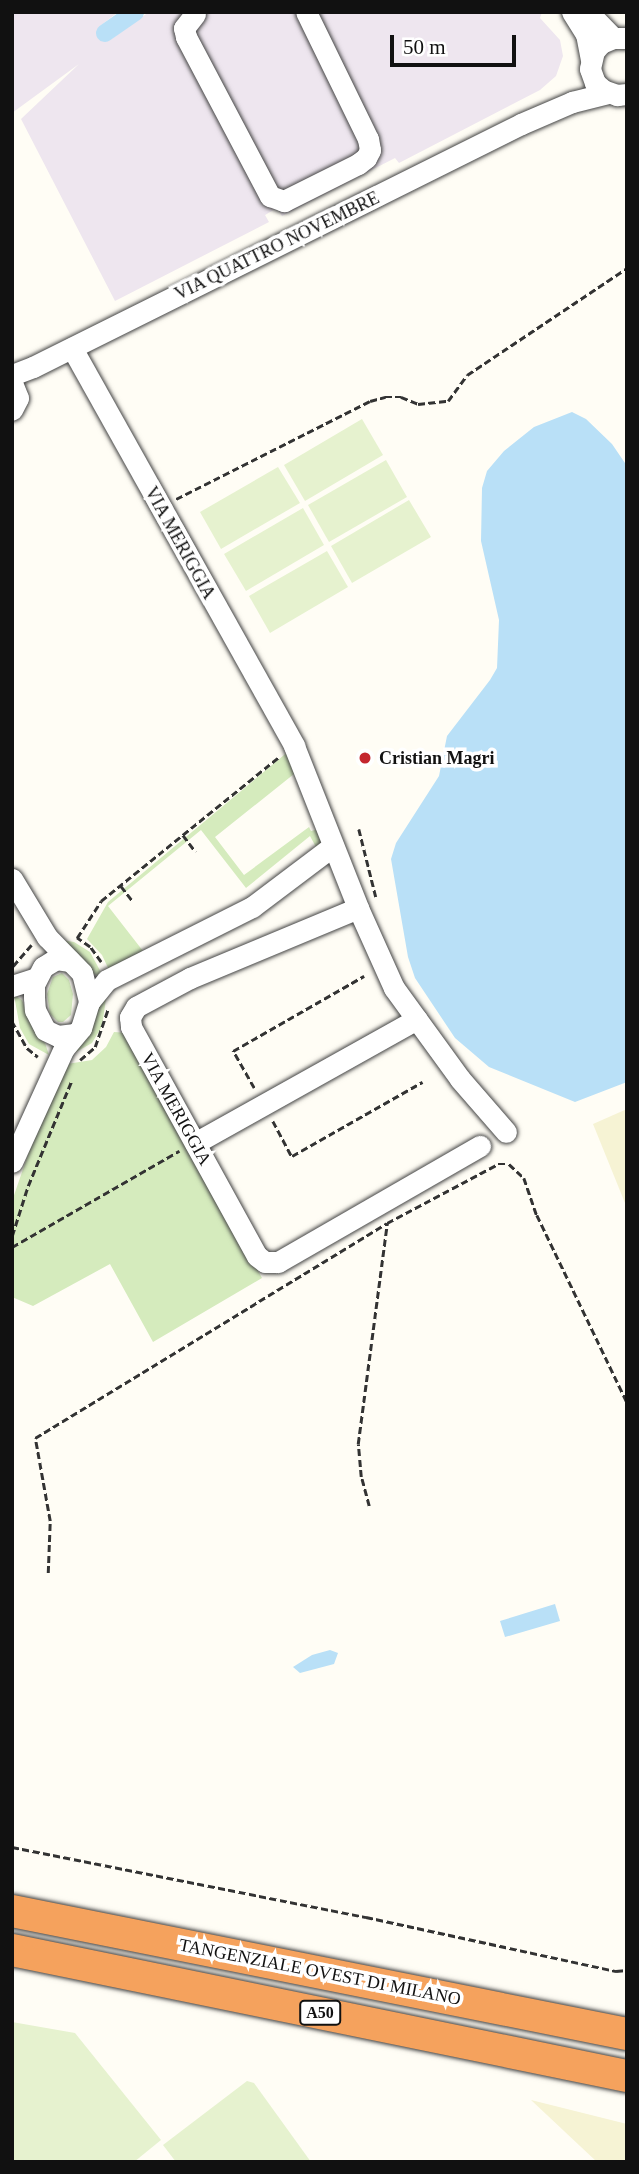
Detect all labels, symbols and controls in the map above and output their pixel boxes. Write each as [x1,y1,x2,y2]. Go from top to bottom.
scale bar [394,21,520,65]
text: 50 m [403,35,446,59]
street label: VIA QUATTRO NOVEMBRE [171,187,383,305]
street label: VIA MERIGGIA [140,482,220,604]
place label: Cristian Magri [379,747,494,769]
marker: Cristian Magri [357,750,373,766]
street label: VIA MERIGGIA [136,1048,216,1170]
street label: TANGENZIALE OVEST DI MILANO [177,1934,463,2010]
road number: A50 [299,2000,341,2025]

